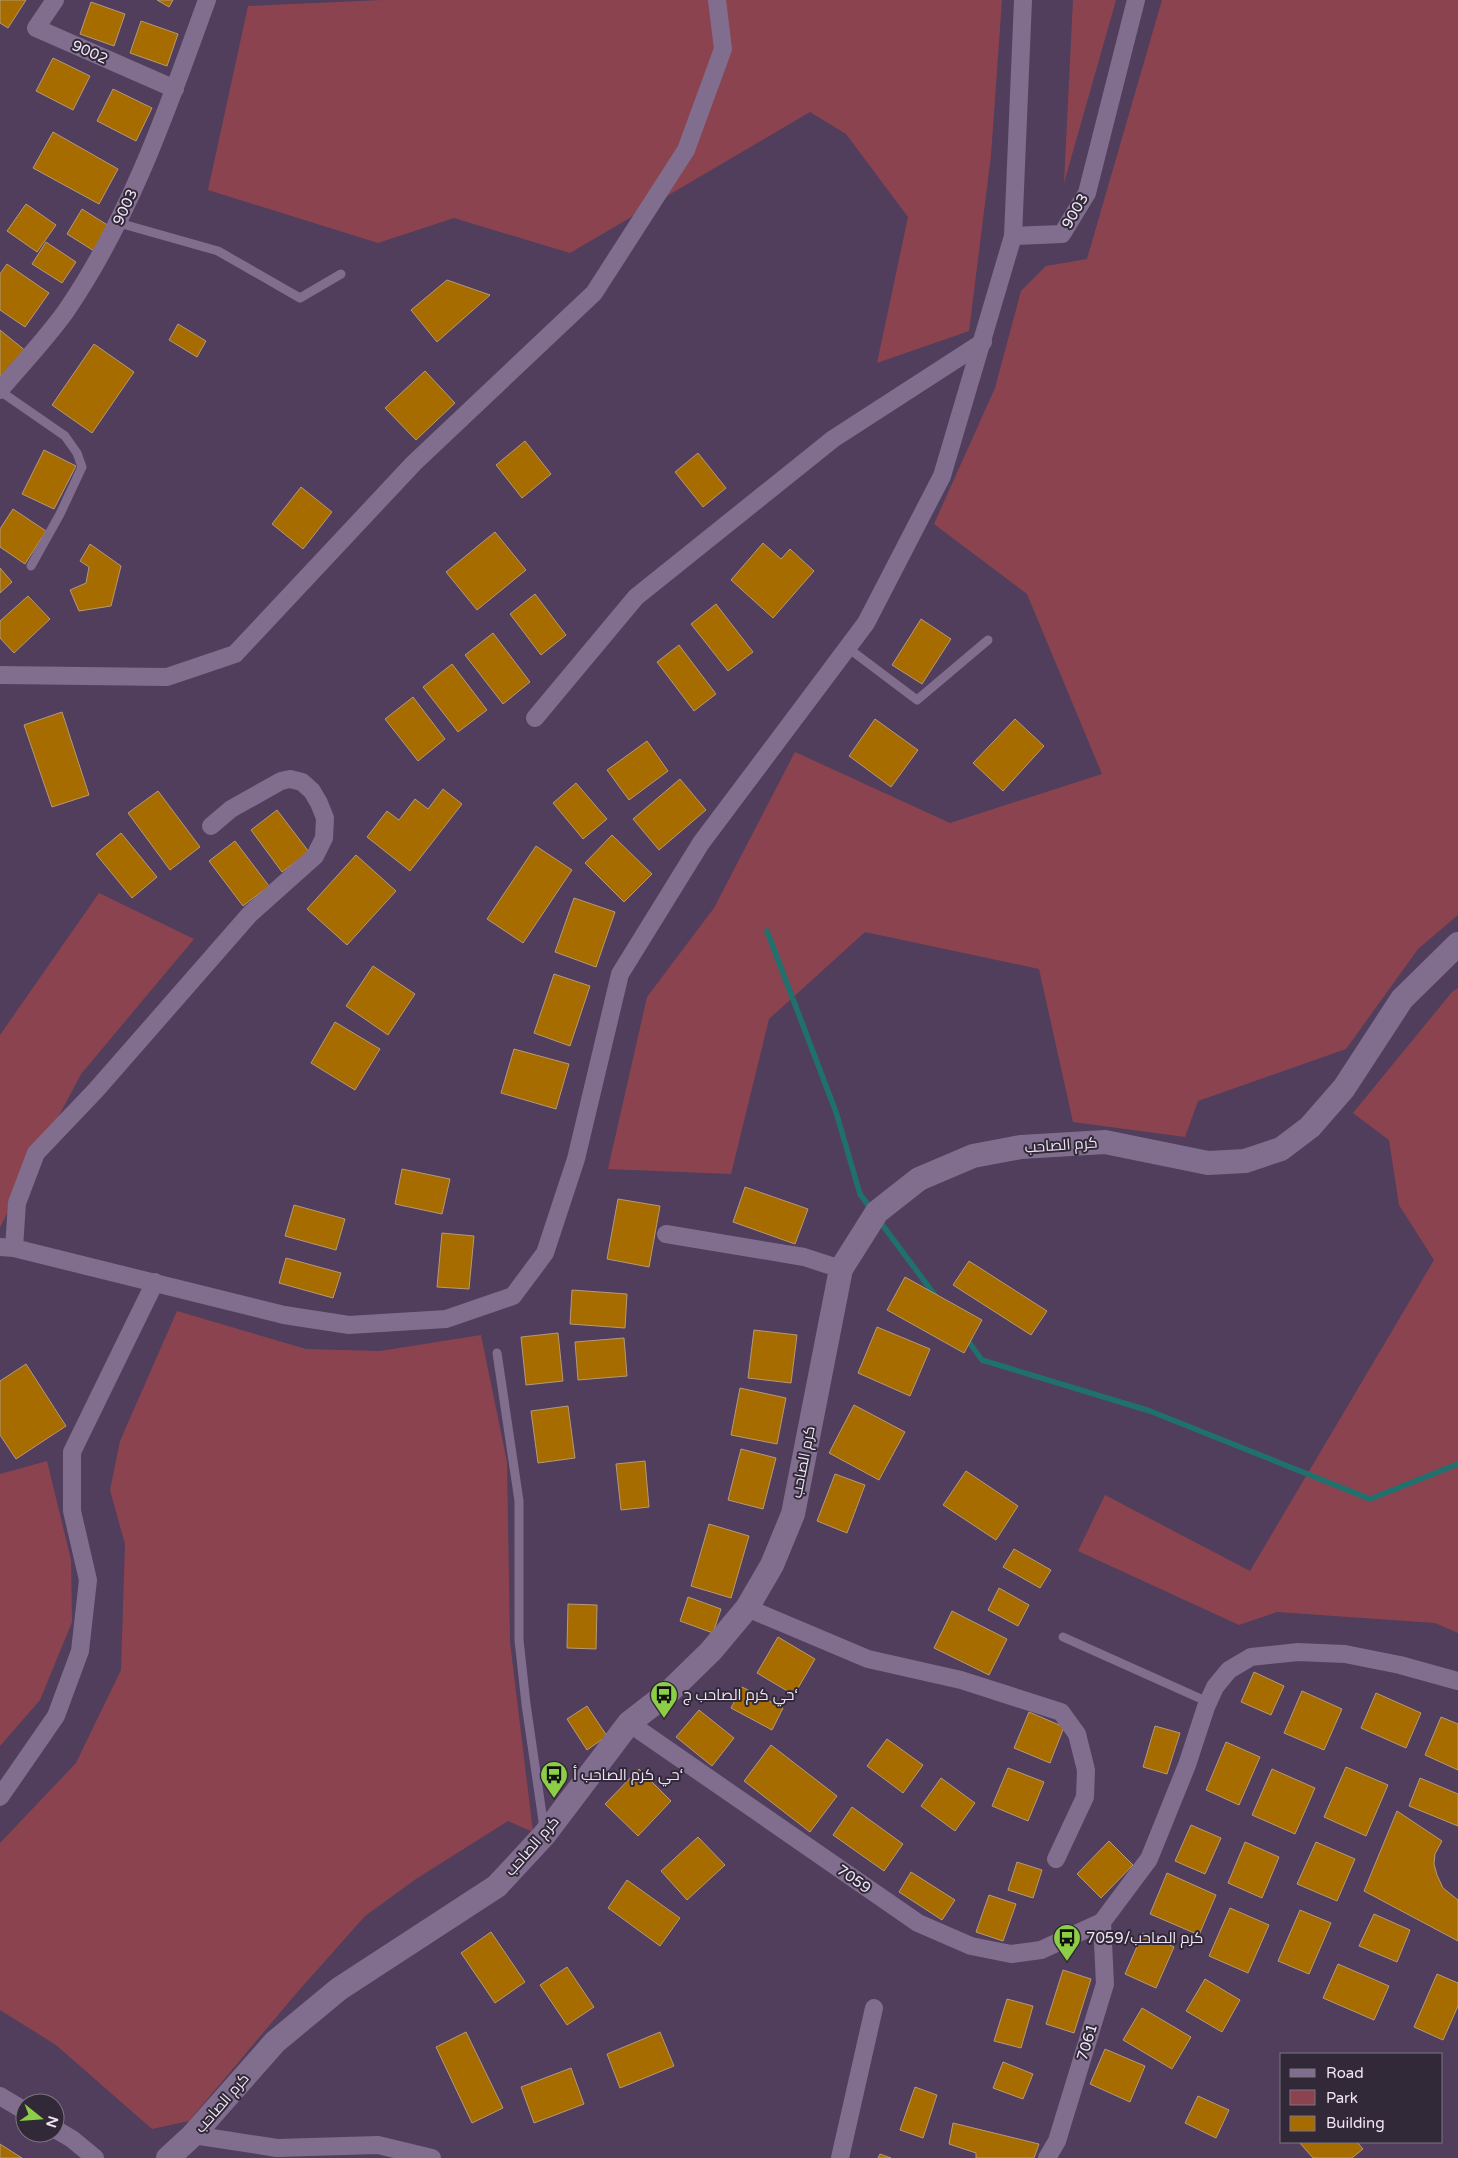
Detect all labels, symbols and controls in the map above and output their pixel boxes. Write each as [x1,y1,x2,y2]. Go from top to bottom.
street label: 9002 [69,36,111,68]
street label: 9003 [109,186,141,228]
street label: 9003 [1058,190,1092,232]
street label: كرم الصاحب [1024,1133,1098,1158]
street label: كرم الصاحب [787,1424,820,1500]
bus stop icon: حي كرم الصاحب ج‘ [649,1680,679,1719]
place label: حي كرم الصاحب ج‘ [683,1686,798,1707]
bus stop icon: حي كرم الصاحب أ‘ [539,1760,569,1799]
place label: حي كرم الصاحب أ‘ [573,1765,683,1787]
street label: كرم الصاحب [501,1812,564,1880]
street label: 7059 [833,1861,875,1897]
bus stop icon: كرم الصاحب/7059 [1052,1923,1082,1962]
place label: كرم الصاحب/7059 [1086,1929,1203,1948]
street label: 7061 [1073,2021,1101,2063]
legend [1280,2053,1443,2143]
text: Road [1326,2064,1364,2082]
street label: كرم الصاحب [191,2069,254,2137]
text: Park [1326,2089,1358,2107]
north arrow [15,2093,65,2143]
text: N [42,2114,62,2130]
text: Building [1326,2114,1385,2132]

